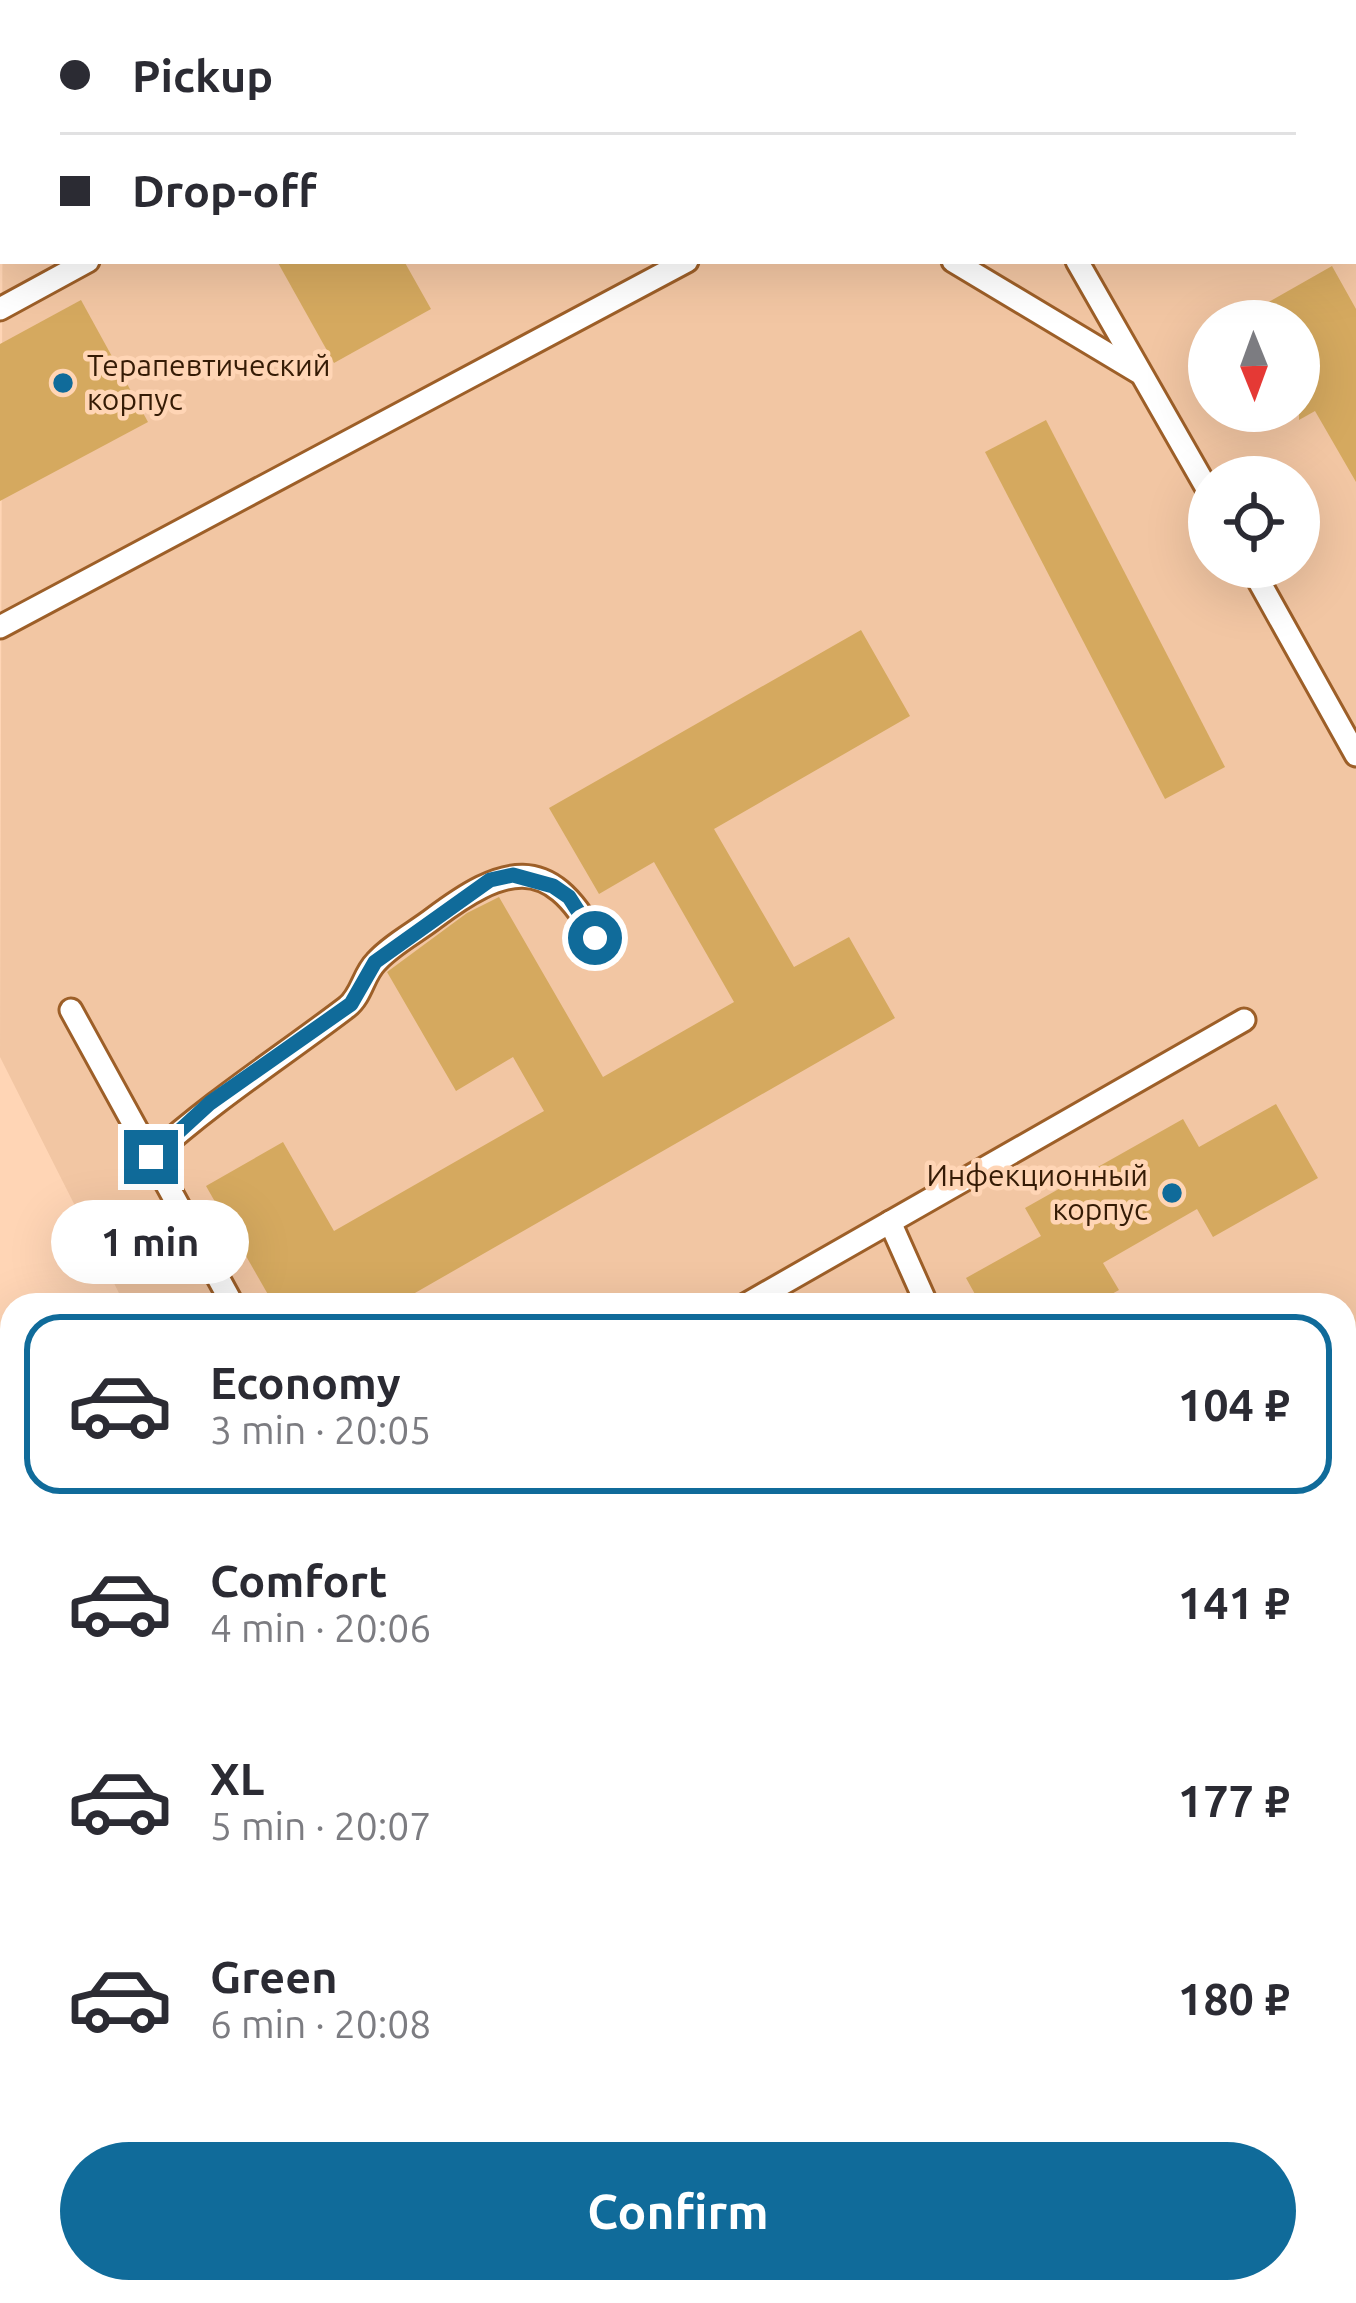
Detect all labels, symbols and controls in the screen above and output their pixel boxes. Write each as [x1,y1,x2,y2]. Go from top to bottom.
text: Pickup [132,50,273,101]
text: Drop-off [132,165,317,216]
north arrow [1188,300,1320,432]
map controls [1188,300,1320,588]
place label: Терапевтический корпус [87,348,331,416]
marker: Терапевтический корпус [50,370,76,396]
button: locate [1188,456,1320,588]
route start [568,911,622,965]
route end [124,1130,178,1184]
place label: Инфекционный корпус [926,1158,1148,1226]
marker: Инфекционный корпус [1159,1180,1185,1206]
callout: 1 min [52,1199,250,1283]
text: 1 min [101,1220,199,1263]
icon: car [66,1350,174,1458]
text: Economy [210,1357,401,1408]
text: 104 ₽ [1178,1379,1290,1430]
text: 3 min · 20:05 [210,1408,431,1451]
icon: car [66,1548,174,1656]
text: Comfort [210,1555,387,1606]
text: 141 ₽ [1178,1577,1290,1628]
text: 4 min · 20:06 [210,1606,431,1649]
icon: car [66,1746,174,1854]
text: XL [210,1753,264,1804]
text: 177 ₽ [1178,1775,1290,1826]
text: 5 min · 20:07 [210,1804,431,1847]
icon: car [66,1944,174,2052]
text: Green [210,1951,337,2002]
text: 180 ₽ [1178,1973,1290,2024]
text: 6 min · 20:08 [210,2002,431,2045]
button: Confirm [60,2142,1296,2280]

